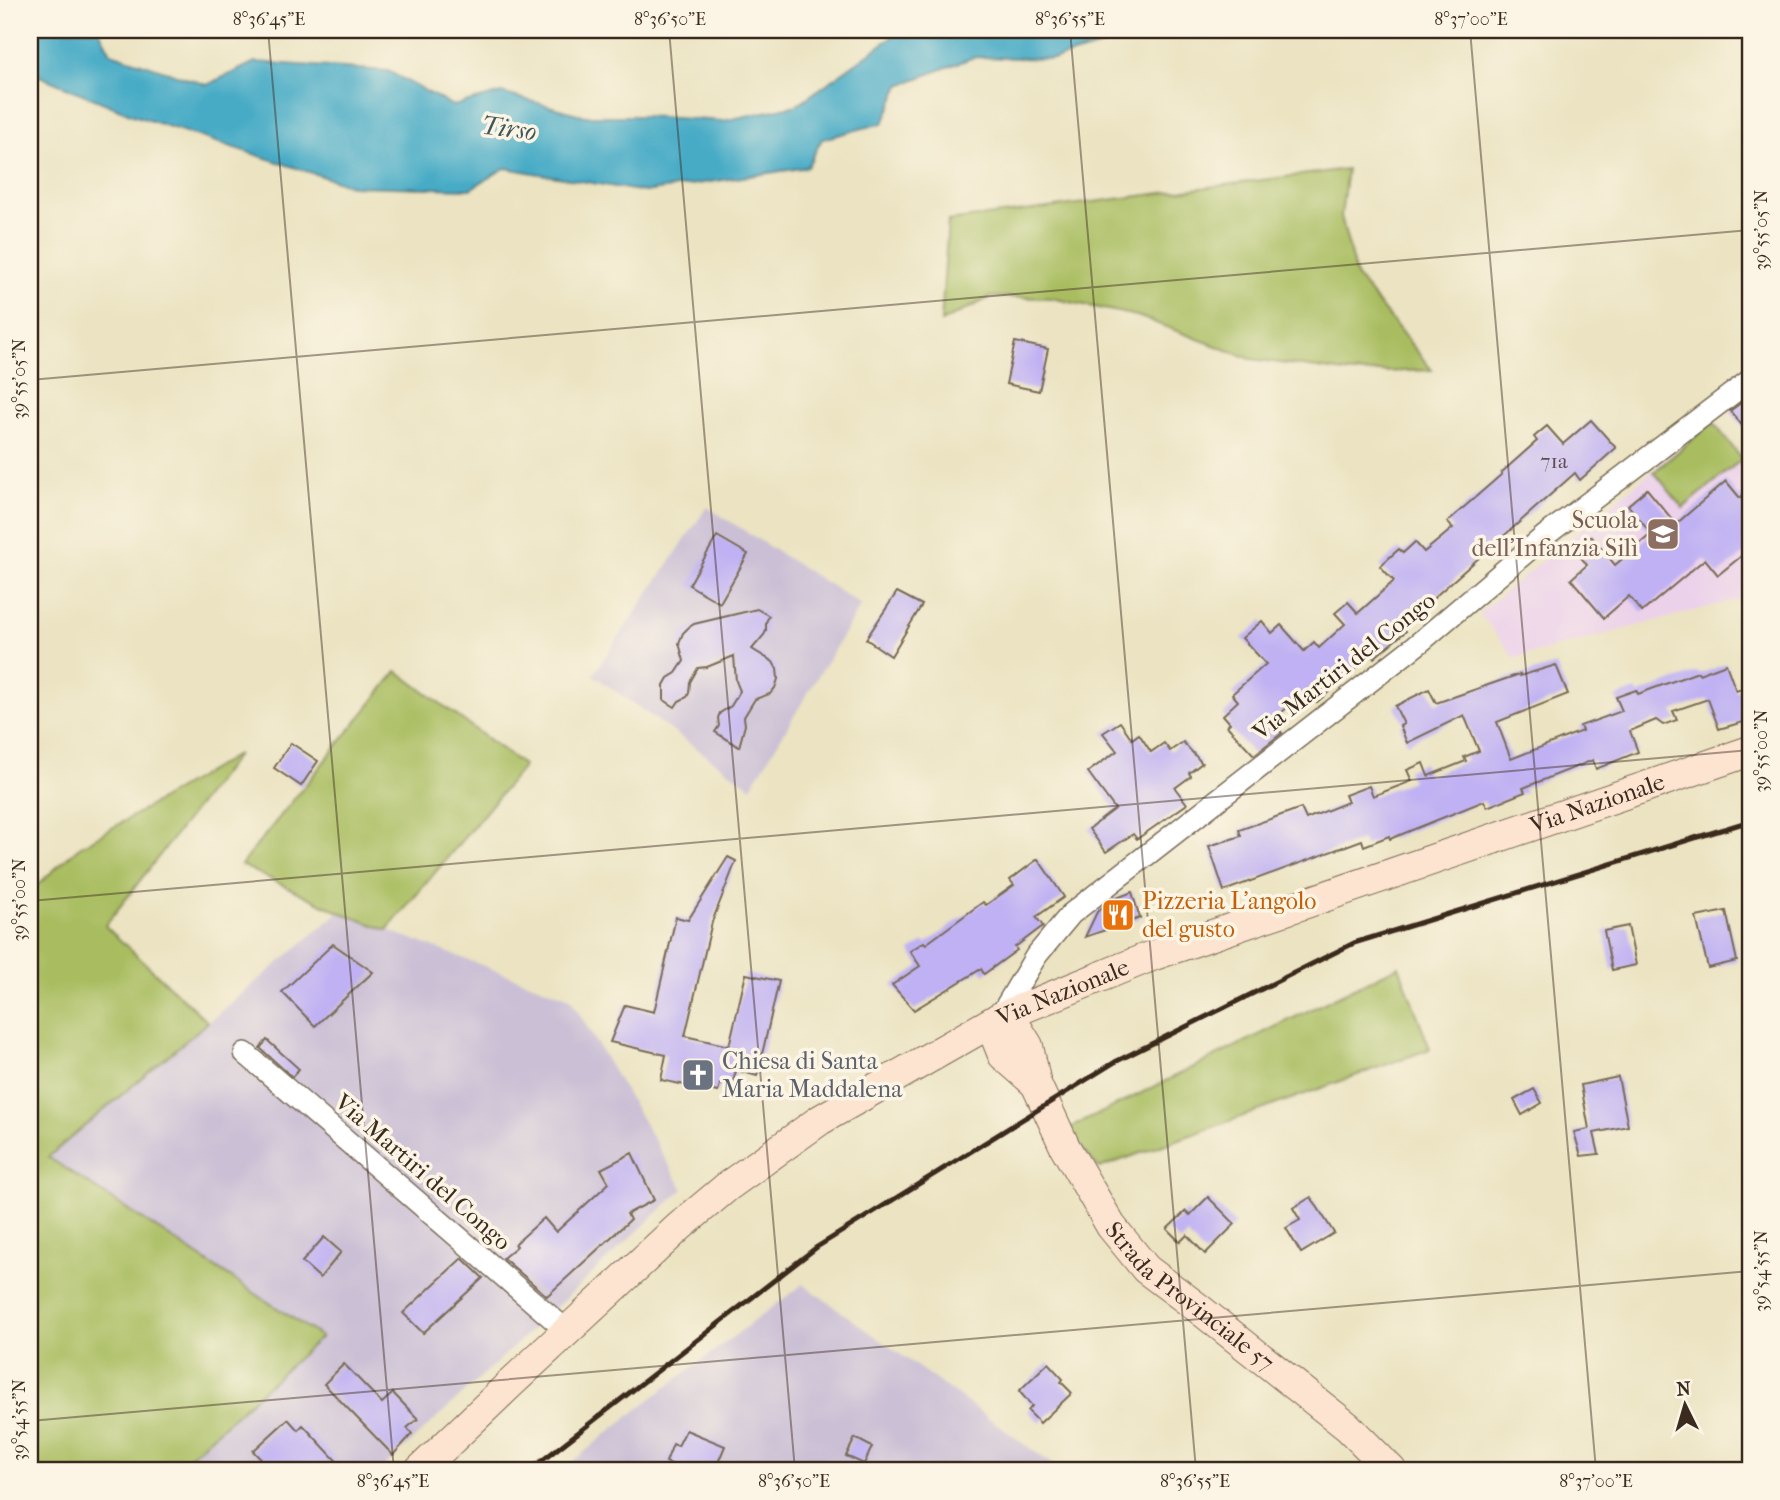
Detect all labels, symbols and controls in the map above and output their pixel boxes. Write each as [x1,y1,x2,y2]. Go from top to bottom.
text: 8°36'45"E [233,9,305,30]
text: 8°36'50"E [634,9,706,30]
text: 8°36'55"E [1035,9,1105,30]
text: 8°37'00"E [1434,9,1508,30]
water label: Tirso [479,110,538,147]
text: 39°55'05"N [1751,189,1772,271]
text: 39°55'05"N [9,338,30,420]
house number: 71a [1540,449,1568,473]
place label: Scuola dell'Infanzia Silì [1471,506,1639,562]
school or university icon: Scuola dell'Infanzia Silì [1644,515,1682,553]
street label: Via Martiri del Congo [1246,586,1441,747]
text: 39°55'00"N [1751,709,1772,793]
street label: Via Nazionale [1525,767,1668,840]
text: 39°55'00"N [9,858,30,942]
place label: Pizzeria L'angolo del gusto [1142,887,1316,943]
restaurant icon: Pizzeria L'angolo del gusto [1099,896,1137,934]
street label: Via Nazionale [991,953,1133,1032]
place label: Chiesa di Santa Maria Maddalena [722,1047,903,1103]
church icon: Chiesa di Santa Maria Maddalena [679,1056,717,1094]
street label: Via Martiri del Congo [329,1087,517,1256]
street label: Strada Provinciale 57 [1099,1216,1280,1377]
text: 39°54'55"N [1751,1230,1772,1312]
north arrow [1650,1370,1720,1440]
text: N [1675,1377,1692,1401]
text: 39°54'55"N [9,1379,30,1461]
text: 8°36'45"E [357,1471,429,1492]
text: 8°36'50"E [758,1471,830,1492]
text: 8°36'55"E [1160,1471,1230,1492]
text: 8°37'00"E [1559,1471,1633,1492]

